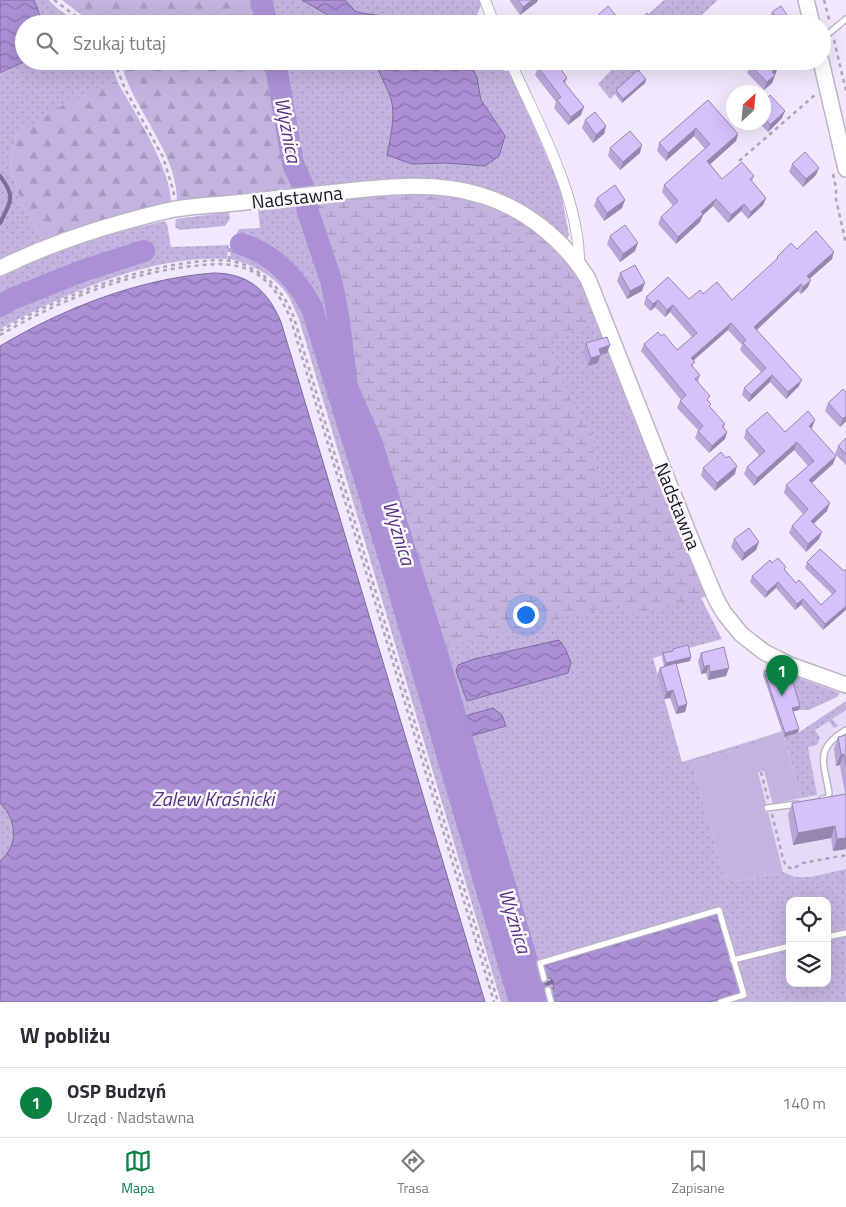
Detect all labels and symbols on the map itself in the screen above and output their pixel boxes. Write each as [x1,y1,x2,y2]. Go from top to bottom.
north arrow [726,85,771,130]
water label: Wyżnica [267,95,310,166]
street label: Nadstawna [250,177,345,216]
street label: Nadstawna [648,458,709,554]
water label: Wyżnica [375,497,424,570]
your location [513,602,539,628]
pin: 1 [766,655,798,696]
water label: Zalew Kraśnicki [152,783,277,814]
water label: Wyżnica [491,885,540,958]

